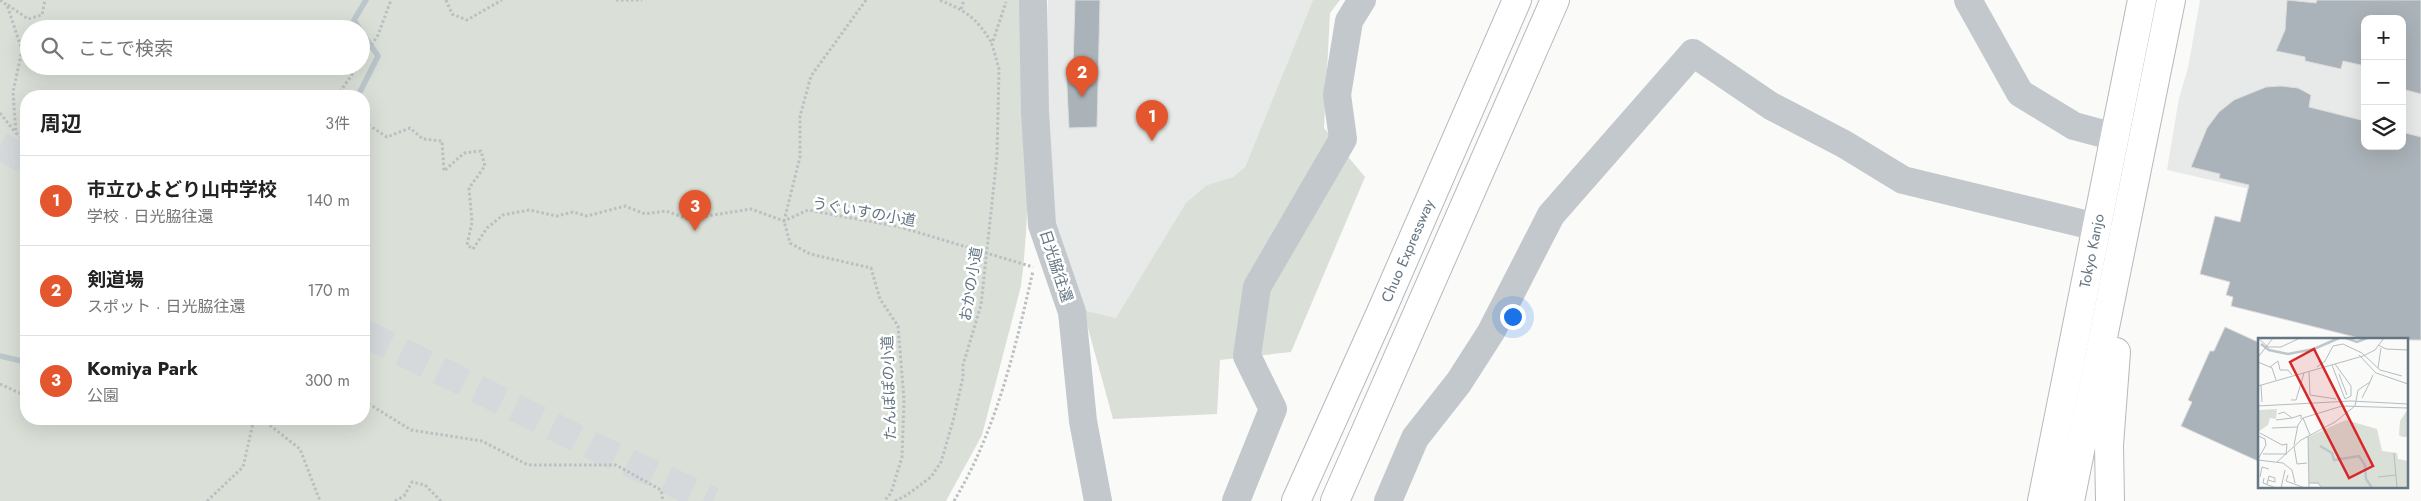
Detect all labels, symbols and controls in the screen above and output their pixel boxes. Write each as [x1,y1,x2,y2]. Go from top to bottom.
map controls [2361,15,2406,150]
button: + [2361,15,2406,60]
search box [20,20,370,75]
icon: search [38,34,66,62]
text: ここで検索 [78,35,173,62]
pin: 2 [1066,56,1098,97]
button: − [2361,60,2406,105]
pin: 1 [1136,100,1168,141]
button: layers [2361,105,2406,150]
text: 周辺 [40,109,82,139]
text: 3件 [325,112,350,135]
text: 市立ひよどり山中学校 [87,176,277,203]
text: 1 [52,189,60,212]
text: 140 m [307,189,350,212]
pin: 3 [679,190,711,231]
street label: うぐいすの小道 [810,192,918,232]
street label: Chuo Expressway [1376,195,1440,306]
text: 学校 · 日光脇往還 [87,205,213,228]
street label: Tokyo Kanjo [2074,212,2110,290]
street label: 日光脇往還 [1034,227,1078,305]
street label: おかの小道 [954,245,988,323]
text: 剣道場 [87,266,144,293]
text: 2 [51,279,61,302]
text: 170 m [308,279,350,302]
text: スポット · 日光脇往還 [87,295,245,318]
your location [1500,304,1526,330]
street label: たんぽぽの小道 [876,335,902,441]
inset map [2258,338,2408,488]
text: Komiya Park [87,355,198,382]
text: 3 [51,369,61,392]
text: 300 m [305,369,350,392]
text: 公園 [87,384,119,407]

